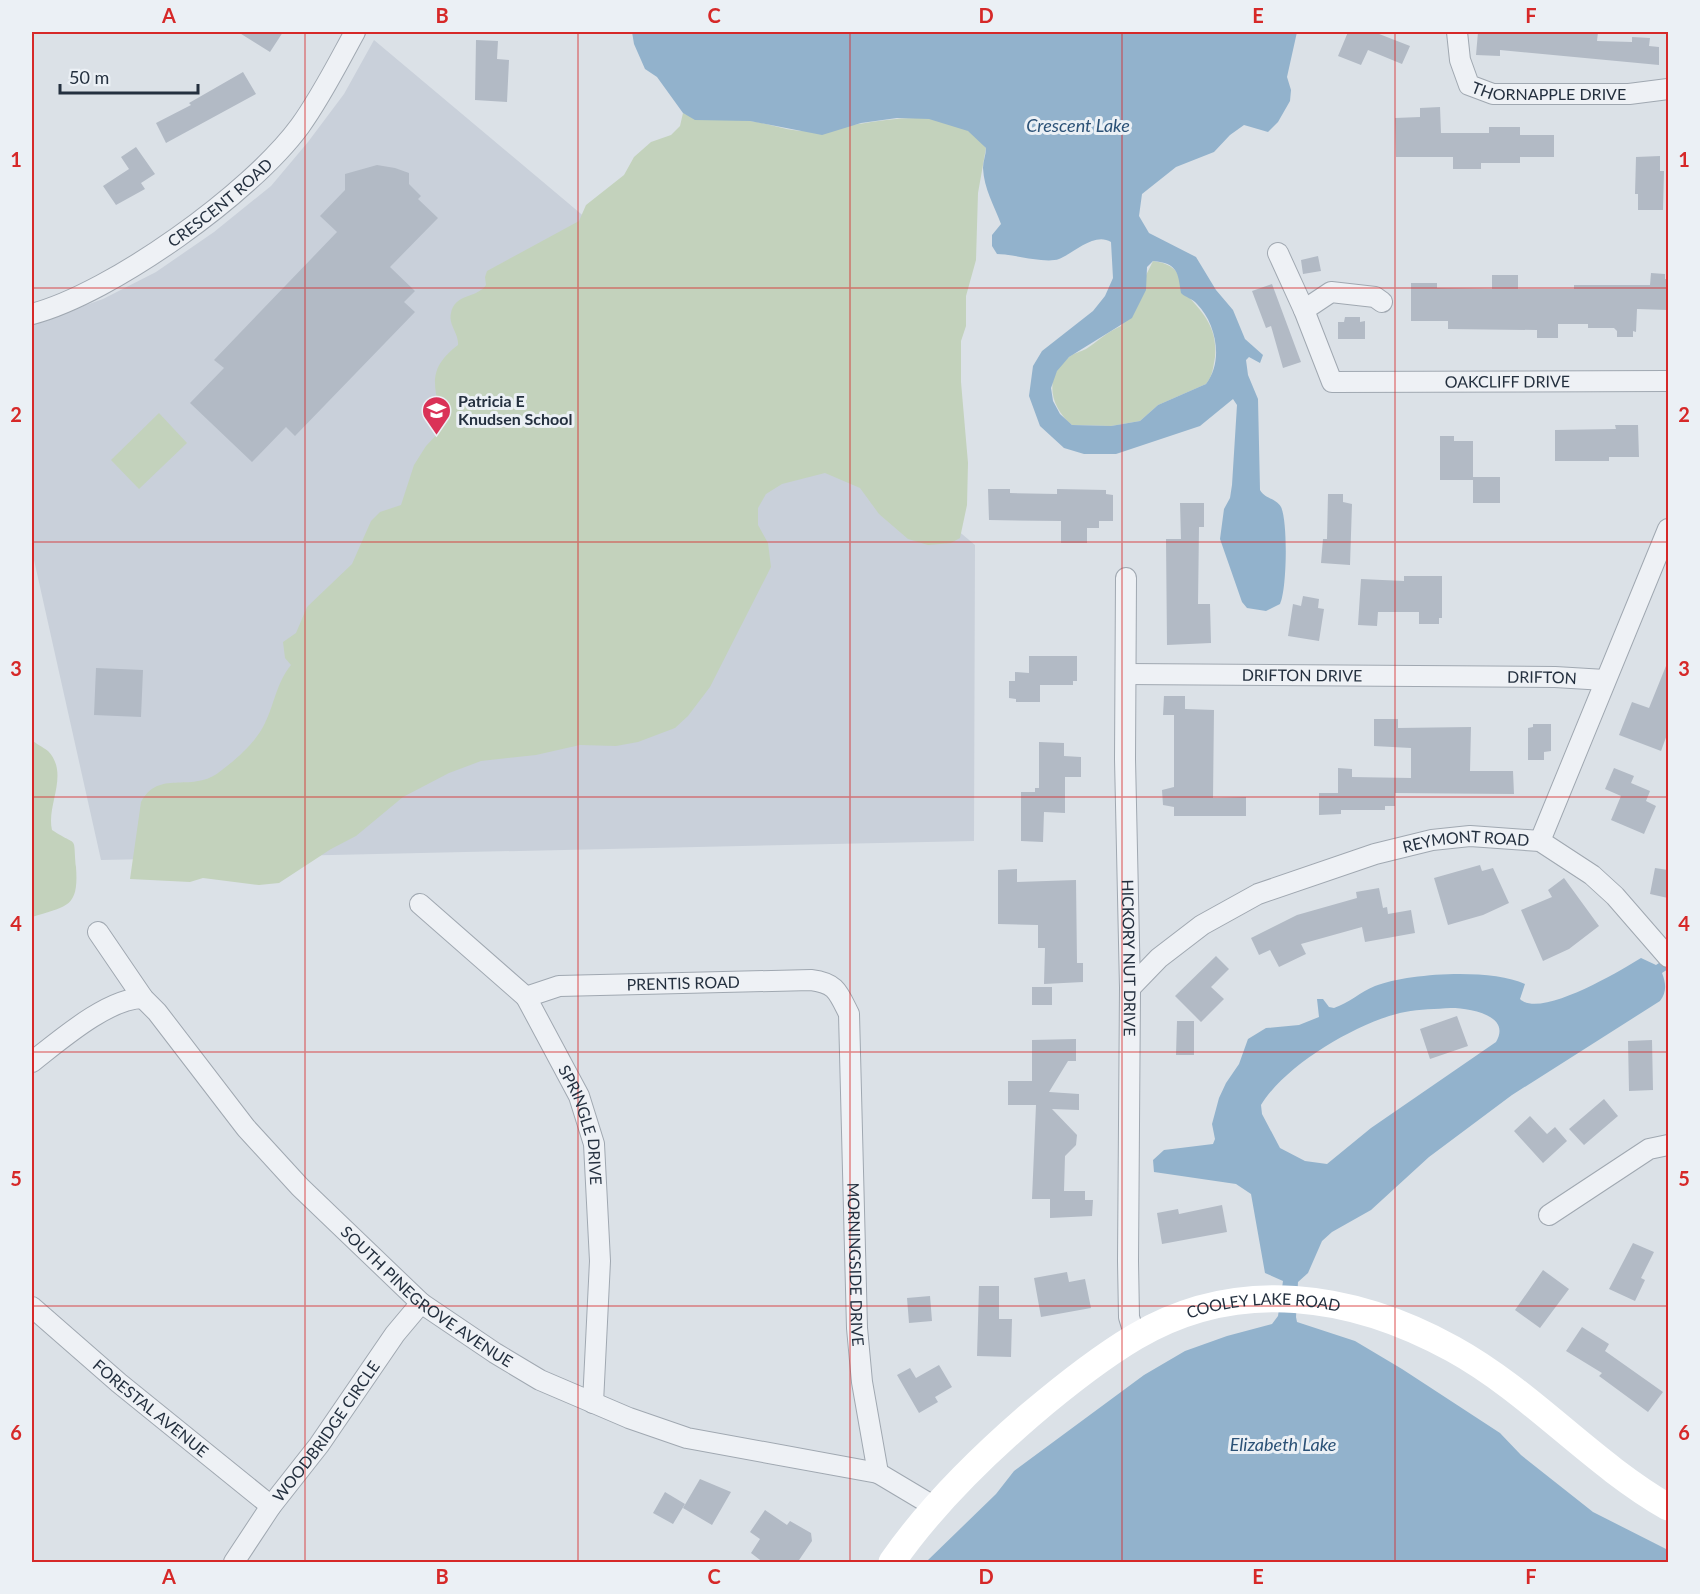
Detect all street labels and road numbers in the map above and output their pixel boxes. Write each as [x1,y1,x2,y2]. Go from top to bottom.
street label: THORNAPPLE DRIVE [1469,77,1626,103]
street label: CRESCENT ROAD [164,154,276,250]
street label: OAKCLIFF DRIVE [1445,371,1570,391]
street label: DRIFTON DRIVE [1242,665,1362,685]
street label: DRIFTON [1507,667,1577,687]
street label: REYMONT ROAD [1400,826,1530,856]
street label: HICKORY NUT DRIVE [1119,879,1140,1037]
street label: PRENTIS ROAD [626,972,740,993]
street label: SPRINGLE DRIVE [555,1061,606,1185]
street label: MORNINGSIDE DRIVE [844,1182,869,1347]
street label: SOUTH PINEGROVE AVENUE [337,1222,516,1370]
street label: COOLEY LAKE ROAD [1184,1289,1342,1322]
street label: FORESTAL AVENUE [90,1355,213,1461]
street label: WOODBRIDGE CIRCLE [268,1357,383,1505]

